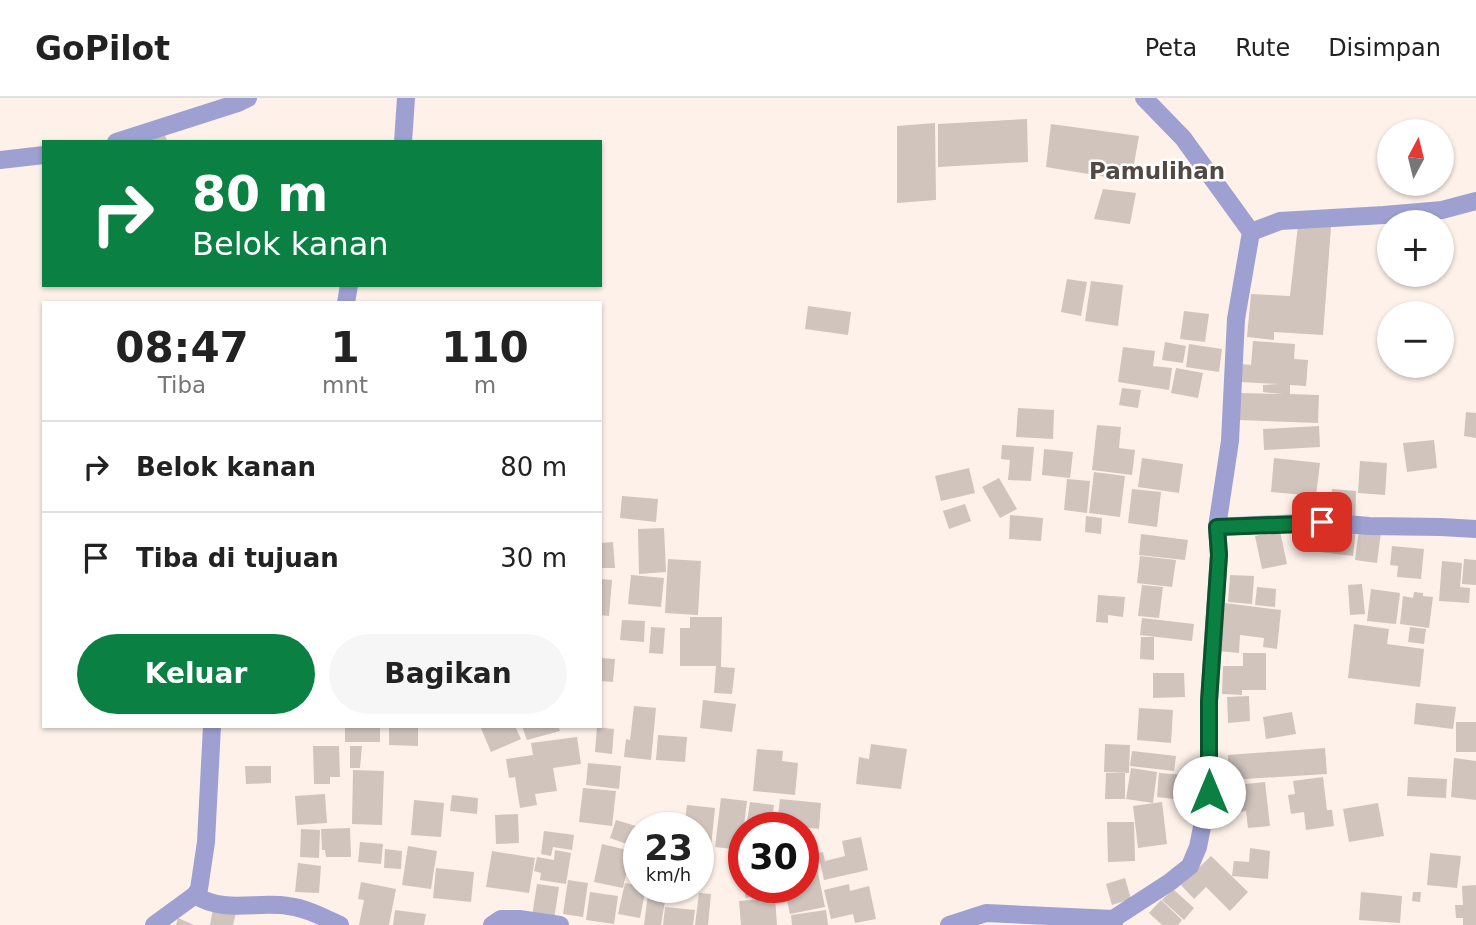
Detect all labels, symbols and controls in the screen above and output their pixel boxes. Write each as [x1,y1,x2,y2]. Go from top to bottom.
text: GoPilot [35,29,170,68]
text: Peta [1145,34,1197,62]
text: Rute [1235,34,1290,62]
text: Disimpan [1328,34,1441,62]
north arrow [1377,119,1454,196]
map controls [1377,119,1454,378]
district label: Pamulihan [1089,158,1225,184]
text: 80 m [192,166,328,223]
icon: right [77,168,168,259]
button: + [1377,210,1454,287]
text: Belok kanan [192,225,389,263]
button: − [1377,301,1454,378]
text: 08:47 [115,323,249,372]
text: 1 [330,323,360,372]
text: 110 [441,323,529,372]
text: Tiba [158,372,206,398]
text: mnt [322,372,368,398]
text: m [474,372,496,398]
icon: right [77,448,115,486]
text: Belok kanan [136,452,316,482]
text: 80 m [500,452,567,482]
pin [1292,492,1352,552]
icon: arrive [1303,503,1341,541]
icon: arrive [77,539,115,577]
text: Tiba di tujuan [136,543,339,573]
text: 30 m [500,543,567,573]
button: Keluar [77,634,315,714]
button: Bagikan [329,634,567,714]
position arrow [1172,755,1246,829]
speed limit sign: 30 [728,812,819,903]
text: 23 [644,828,693,868]
text: km/h [646,864,691,885]

